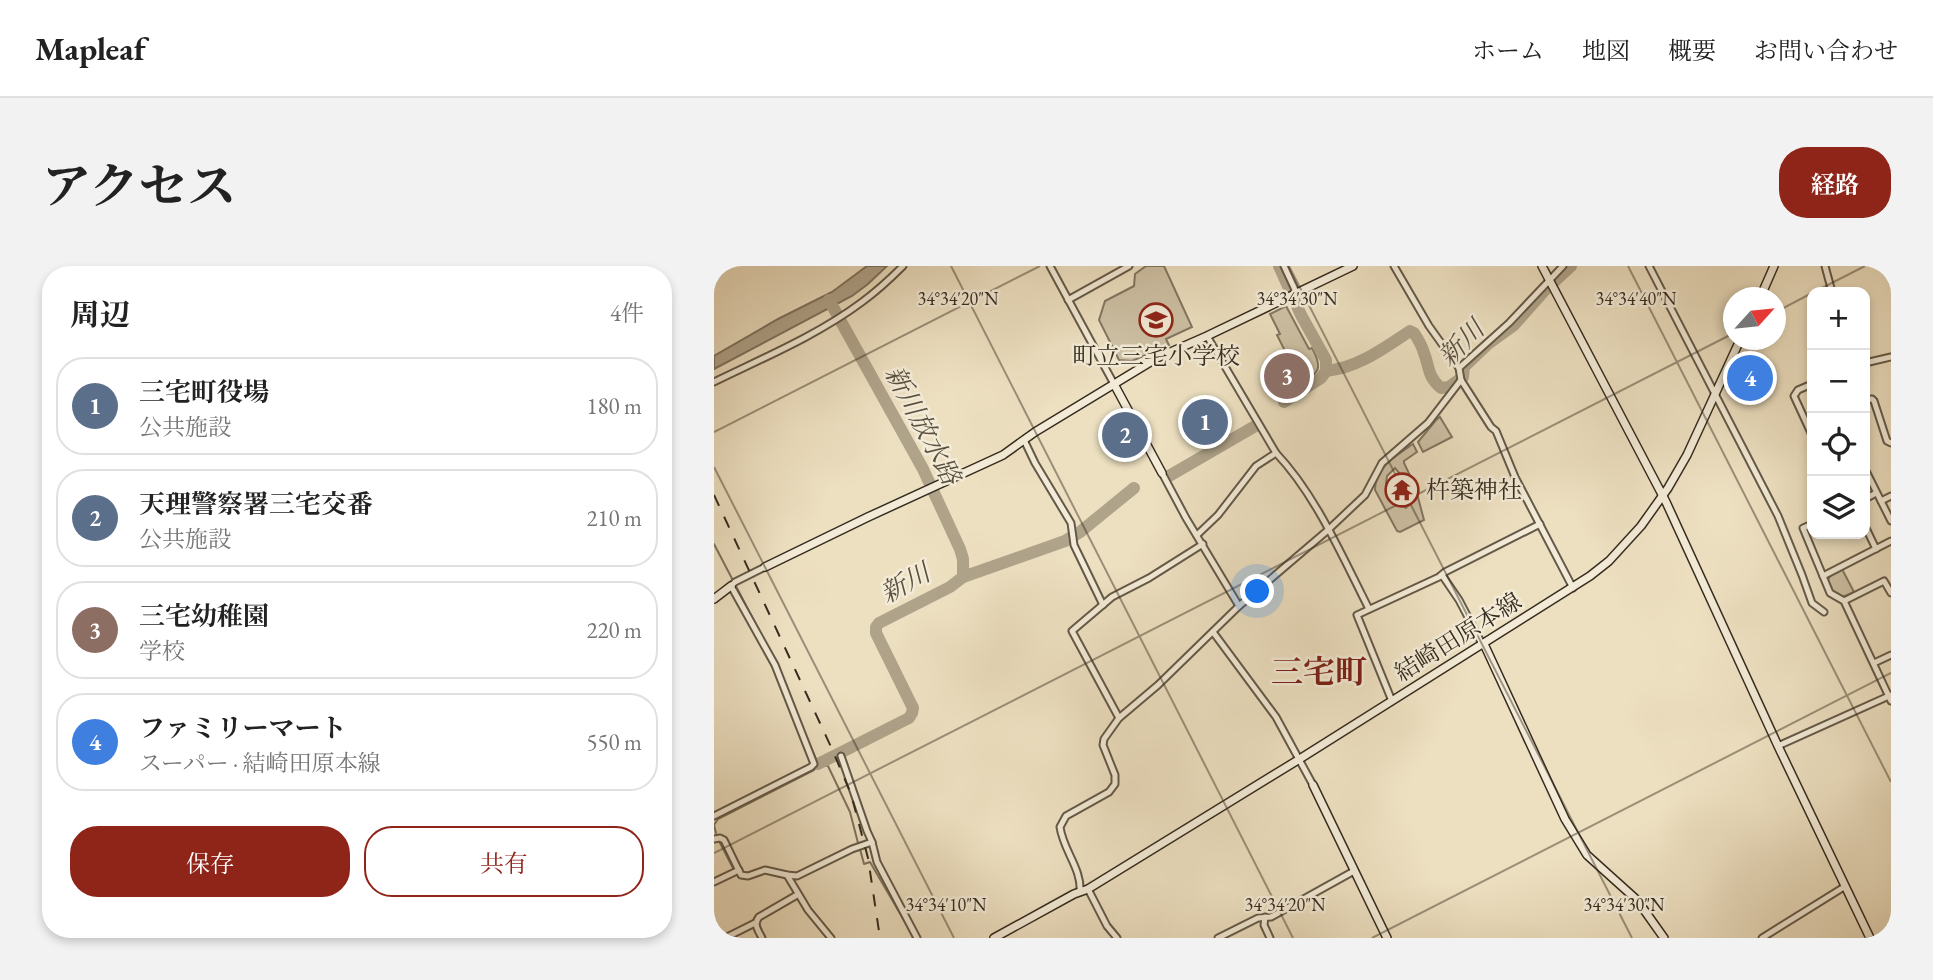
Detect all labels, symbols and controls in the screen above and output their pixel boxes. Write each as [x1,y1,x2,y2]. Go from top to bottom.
text: Mapleaf [35,27,146,70]
text: ホーム [1472,35,1544,66]
text: 地図 [1582,35,1630,66]
text: 概要 [1668,35,1716,66]
text: お問い合わせ [1754,35,1898,66]
button: 経路 [1779,147,1891,218]
text: アクセス [42,154,237,218]
text: 34°34'20"N [918,287,999,310]
text: 34°34'30"N [1257,287,1338,310]
text: 34°34'40"N [1596,287,1677,310]
north arrow [1723,287,1786,350]
map controls [1807,287,1870,539]
button: + [1807,287,1870,350]
text: 周辺 [70,295,130,334]
text: 4件 [610,298,644,328]
school or university icon: 町立三宅小学校 [1137,301,1175,339]
water label: 新川 [1431,310,1494,373]
place label: 町立三宅小学校 [1072,340,1240,371]
pin: 3 [1264,350,1310,402]
button: − [1807,350,1870,413]
pin: 4 [1727,352,1773,404]
water label: 新川放水路 [877,360,969,492]
text: 三宅町役場 [139,375,269,409]
text: 1 [89,391,101,421]
text: 180 m [586,391,642,421]
pin: 1 [1182,396,1228,448]
pin: 2 [1102,409,1148,461]
text: 公共施設 [139,412,231,442]
button: locate [1807,413,1870,476]
temple icon: 杵築神社 [1383,471,1421,509]
place label: 杵築神社 [1426,474,1522,505]
button: layers [1807,476,1870,539]
text: 天理警察署三宅交番 [139,487,373,521]
text: 2 [89,503,101,533]
text: 210 m [586,503,642,533]
text: 公共施設 [139,524,231,554]
water label: 新川 [874,554,939,610]
your location [1240,574,1274,608]
street label: 結崎田原本線 [1388,585,1527,688]
text: 三宅幼稚園 [139,599,269,633]
text: 3 [89,615,101,645]
text: 220 m [586,615,642,645]
text: 学校 [139,636,185,666]
district label: 三宅町 [1271,651,1367,693]
text: ファミリーマート [139,711,346,745]
text: 4 [89,727,101,757]
text: 550 m [586,727,642,757]
text: スーパー · 結崎田原本線 [139,748,381,778]
button: 保存 [70,826,350,897]
button: 共有 [364,826,644,897]
text: 34°34'10"N [906,893,987,916]
text: 34°34'20"N [1245,893,1326,916]
text: 34°34'30"N [1584,893,1665,916]

